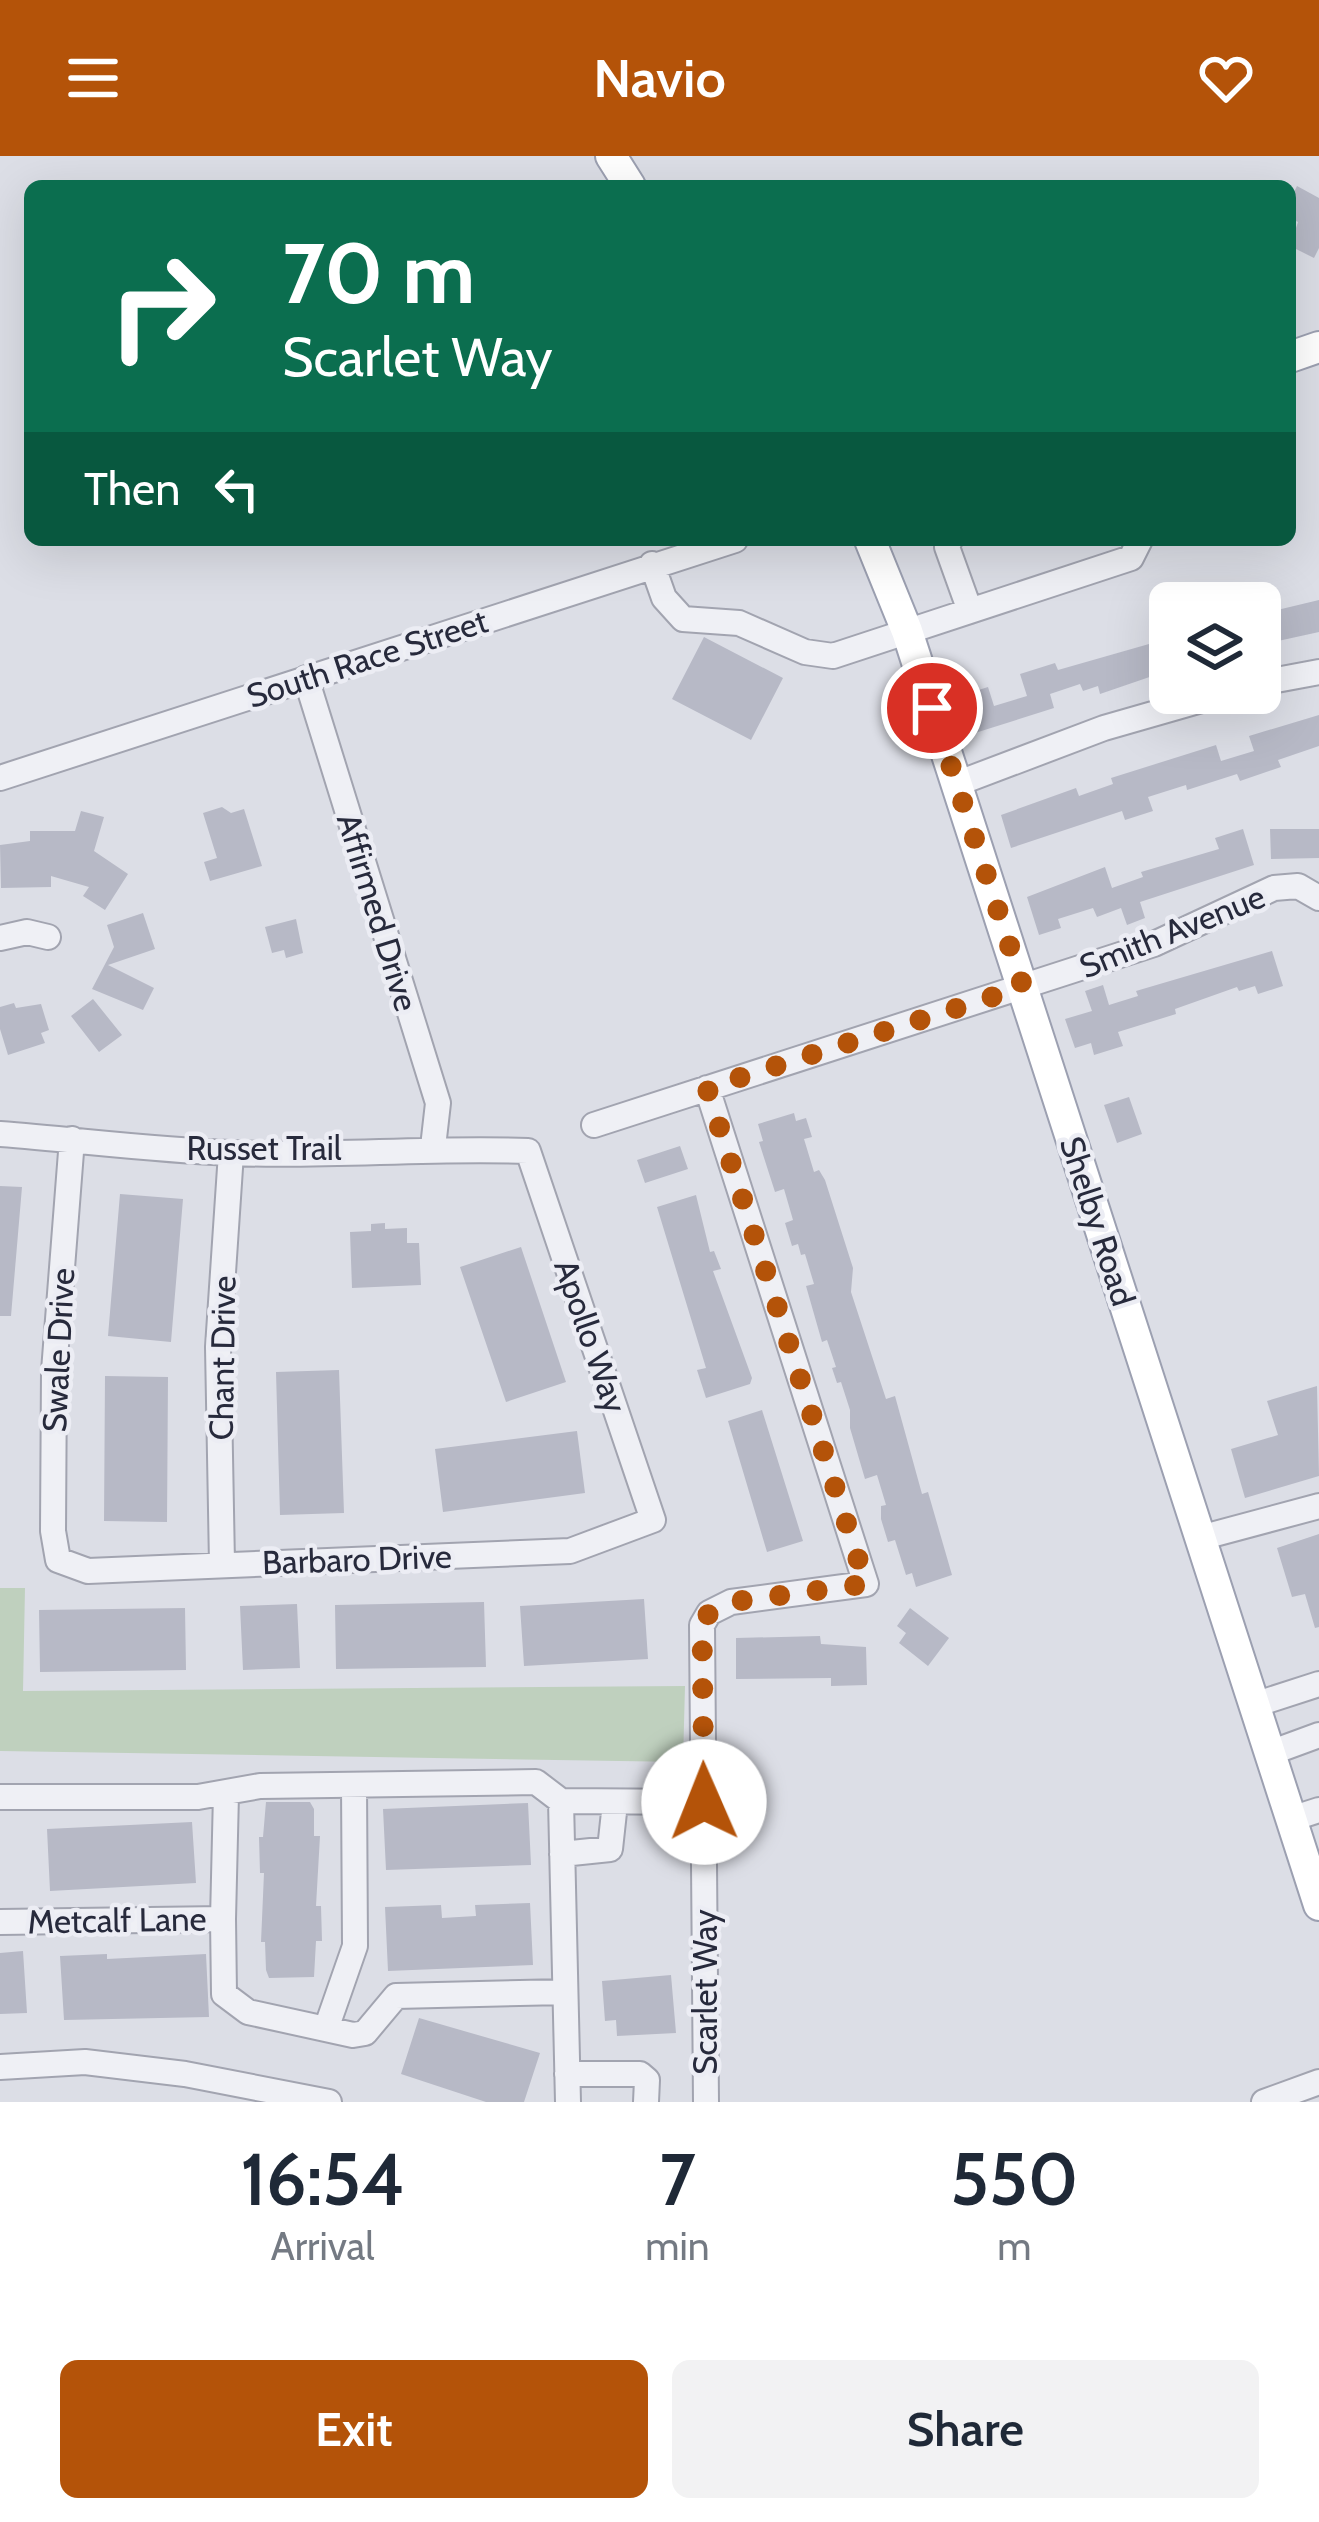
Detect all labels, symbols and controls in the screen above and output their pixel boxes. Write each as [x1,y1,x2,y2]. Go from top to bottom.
icon: menu [60,45,126,111]
text: Navio [593,45,726,111]
icon: heart [1193,45,1259,111]
text: 70 m [282,222,475,324]
icon: right [84,228,240,384]
text: Scarlet Way [282,324,553,390]
icon: left [204,456,270,522]
text: Then [84,462,180,516]
map controls [1149,582,1281,714]
button: layers [1149,582,1281,714]
street label: South Race Street [242,600,492,716]
pin [881,657,983,759]
icon: arrive [899,675,965,741]
street label: Affirmed Drive [329,808,427,1016]
street label: Smith Avenue [1074,876,1270,986]
street label: Russet Trail [186,1128,342,1168]
street label: Shelby Road [1052,1131,1144,1311]
street label: Apollo Way [546,1254,636,1418]
street label: Swale Drive [34,1267,82,1433]
street label: Chant Drive [201,1275,243,1441]
street label: Barbaro Drive [262,1536,452,1582]
position arrow [641,1739,767,1865]
street label: Metcalf Lane [27,1898,207,1942]
street label: Scarlet Way [685,1909,725,2075]
text: 16:54 [241,2136,405,2223]
text: 7 [659,2136,696,2223]
text: 550 [950,2136,1078,2223]
text: Arrival [271,2222,375,2270]
text: min [645,2222,710,2270]
text: m [997,2222,1031,2270]
button: Exit [60,2360,648,2498]
button: Share [672,2360,1259,2498]

